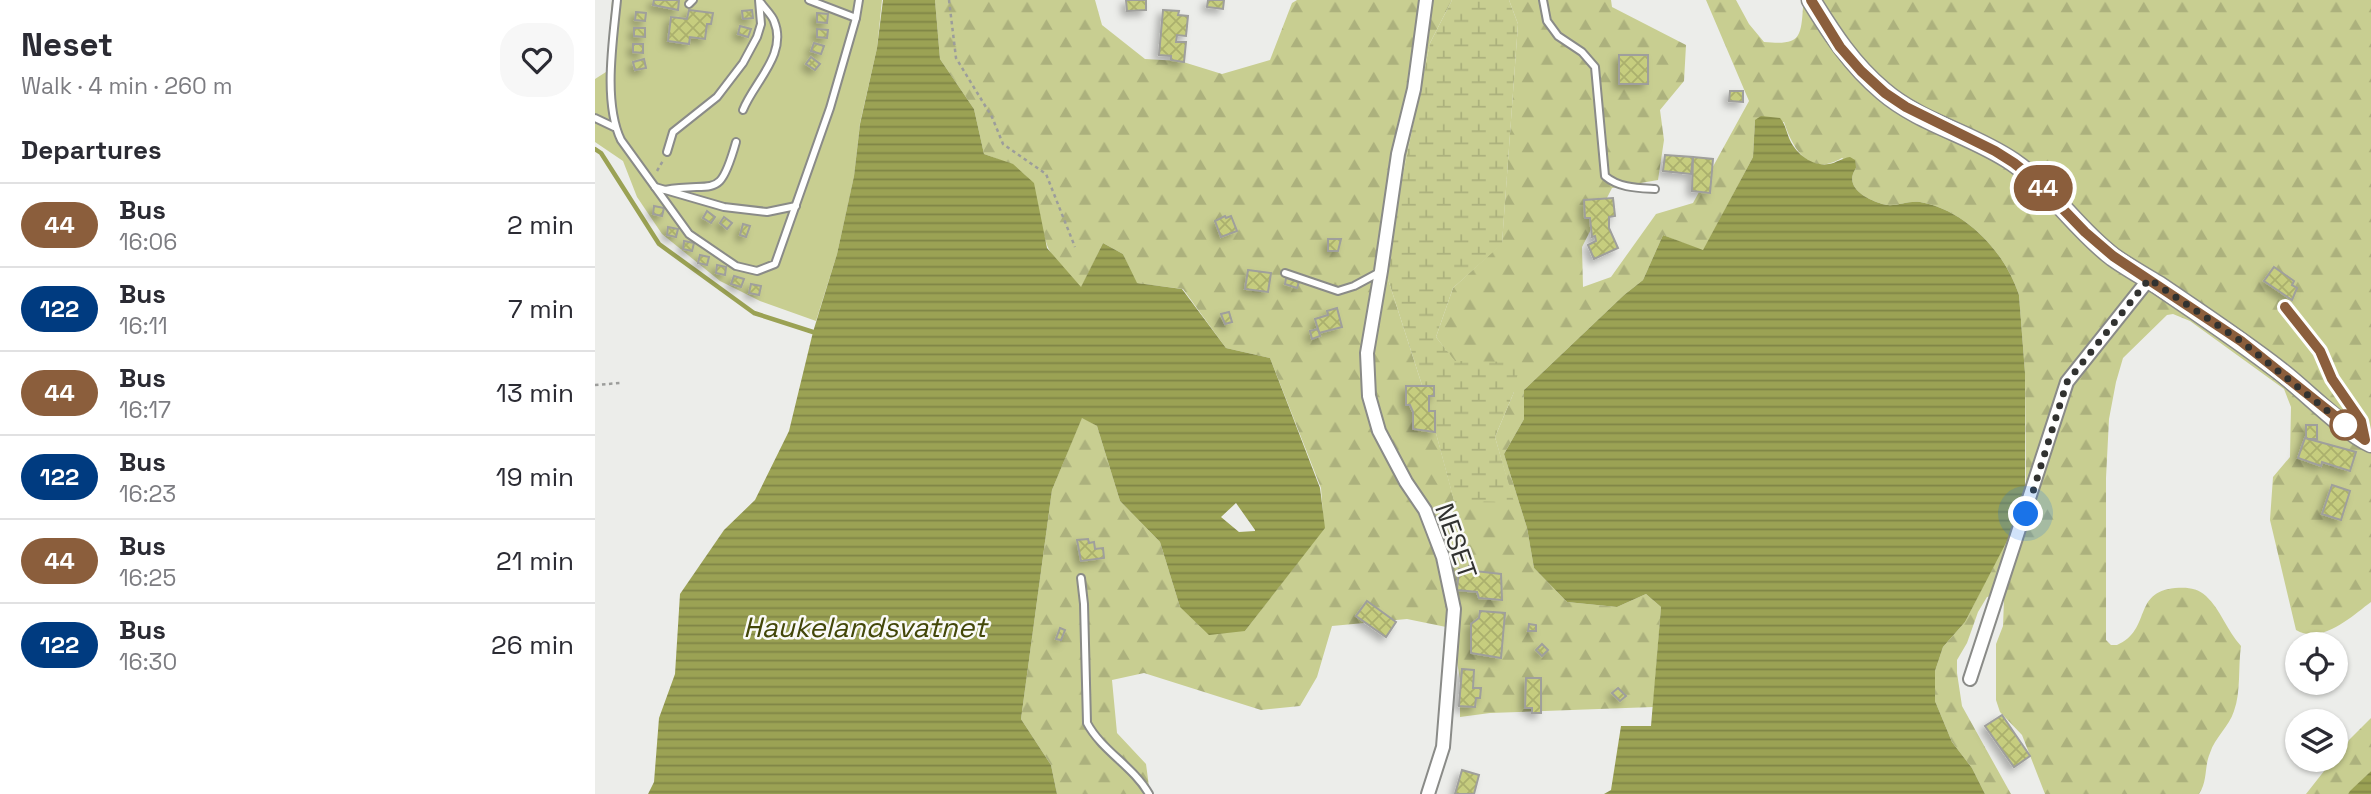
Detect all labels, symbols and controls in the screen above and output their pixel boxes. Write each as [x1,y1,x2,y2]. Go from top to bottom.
button: heart [500,23,574,97]
text: Neset [21,24,113,66]
text: Walk · 4 min · 260 m [21,71,233,101]
text: Departures [21,133,162,167]
line badge: 44 [2011,165,2075,211]
text: 44 [2028,172,2058,203]
text: Bus [119,193,166,227]
text: 2 min [507,208,574,242]
text: 44 [44,209,75,240]
text: 16:06 [119,227,177,257]
text: Bus [119,277,166,311]
text: 7 min [508,292,574,326]
text: 122 [40,293,79,324]
text: 16:11 [119,311,168,341]
text: Bus [119,361,166,395]
text: 13 min [496,376,574,410]
text: 44 [44,377,75,408]
text: 16:17 [119,395,171,425]
unlabelled marker [2330,410,2360,440]
text: Bus [119,445,166,479]
text: 19 min [496,460,574,494]
text: 122 [40,461,79,492]
text: 16:23 [119,479,176,509]
your location [2008,496,2043,531]
street label: NESET [1427,499,1485,583]
text: Bus [119,529,166,563]
text: 21 min [496,544,574,578]
text: 44 [44,545,75,576]
text: 16:25 [119,563,176,593]
water label: Haukelandsvatnet [743,609,990,645]
text: Bus [119,613,166,647]
text: 26 min [491,628,574,662]
text: 122 [40,629,79,660]
map controls [2285,632,2348,772]
button: locate [2285,632,2348,695]
text: 16:30 [119,647,177,677]
button: layers [2285,709,2348,772]

